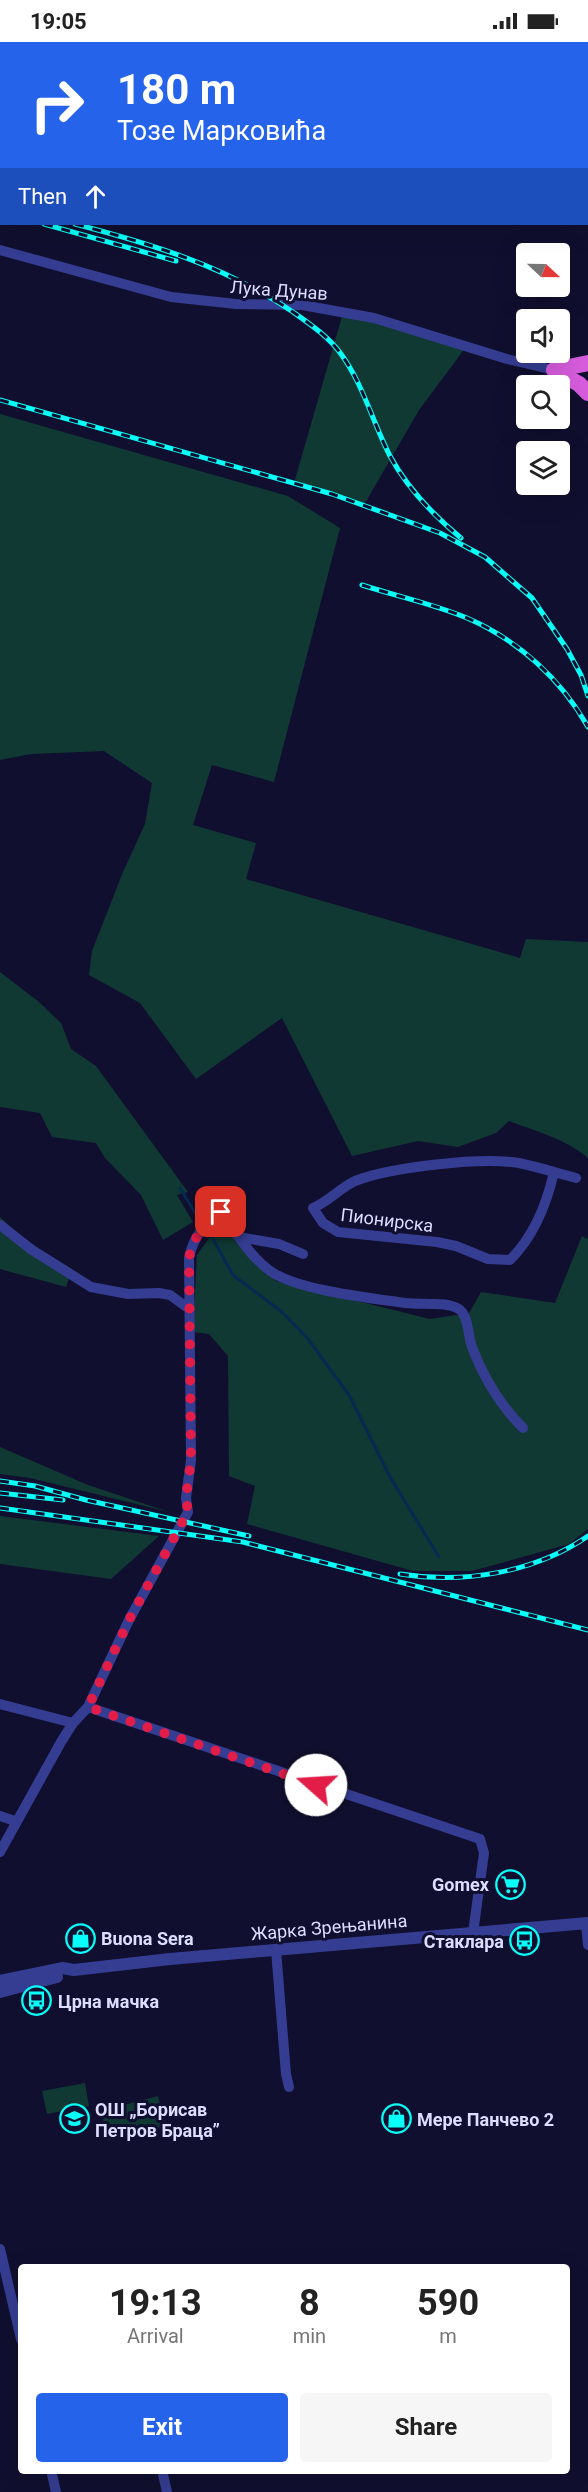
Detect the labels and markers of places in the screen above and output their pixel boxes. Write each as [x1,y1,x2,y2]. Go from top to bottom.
pin [195,1186,246,1237]
supermarket icon: Gomex [494,1868,526,1900]
place label: Gomex [432,1874,490,1895]
shop icon: Buona Sera [64,1922,96,1954]
bus stop icon: Стаклара [509,1925,541,1957]
place label: Buona Sera [101,1928,194,1949]
place label: Стаклара [424,1931,504,1952]
bus stop icon: Црна мачка [21,1985,53,2017]
place label: Црна мачка [58,1991,159,2012]
place label: ОШ „Борисав Петров Браца” [95,2099,220,2141]
school or university icon: ОШ „Борисав Петров Браца” [58,2103,90,2135]
shop icon: Мере Панчево 2 [380,2103,412,2135]
place label: Мере Панчево 2 [417,2109,554,2130]

